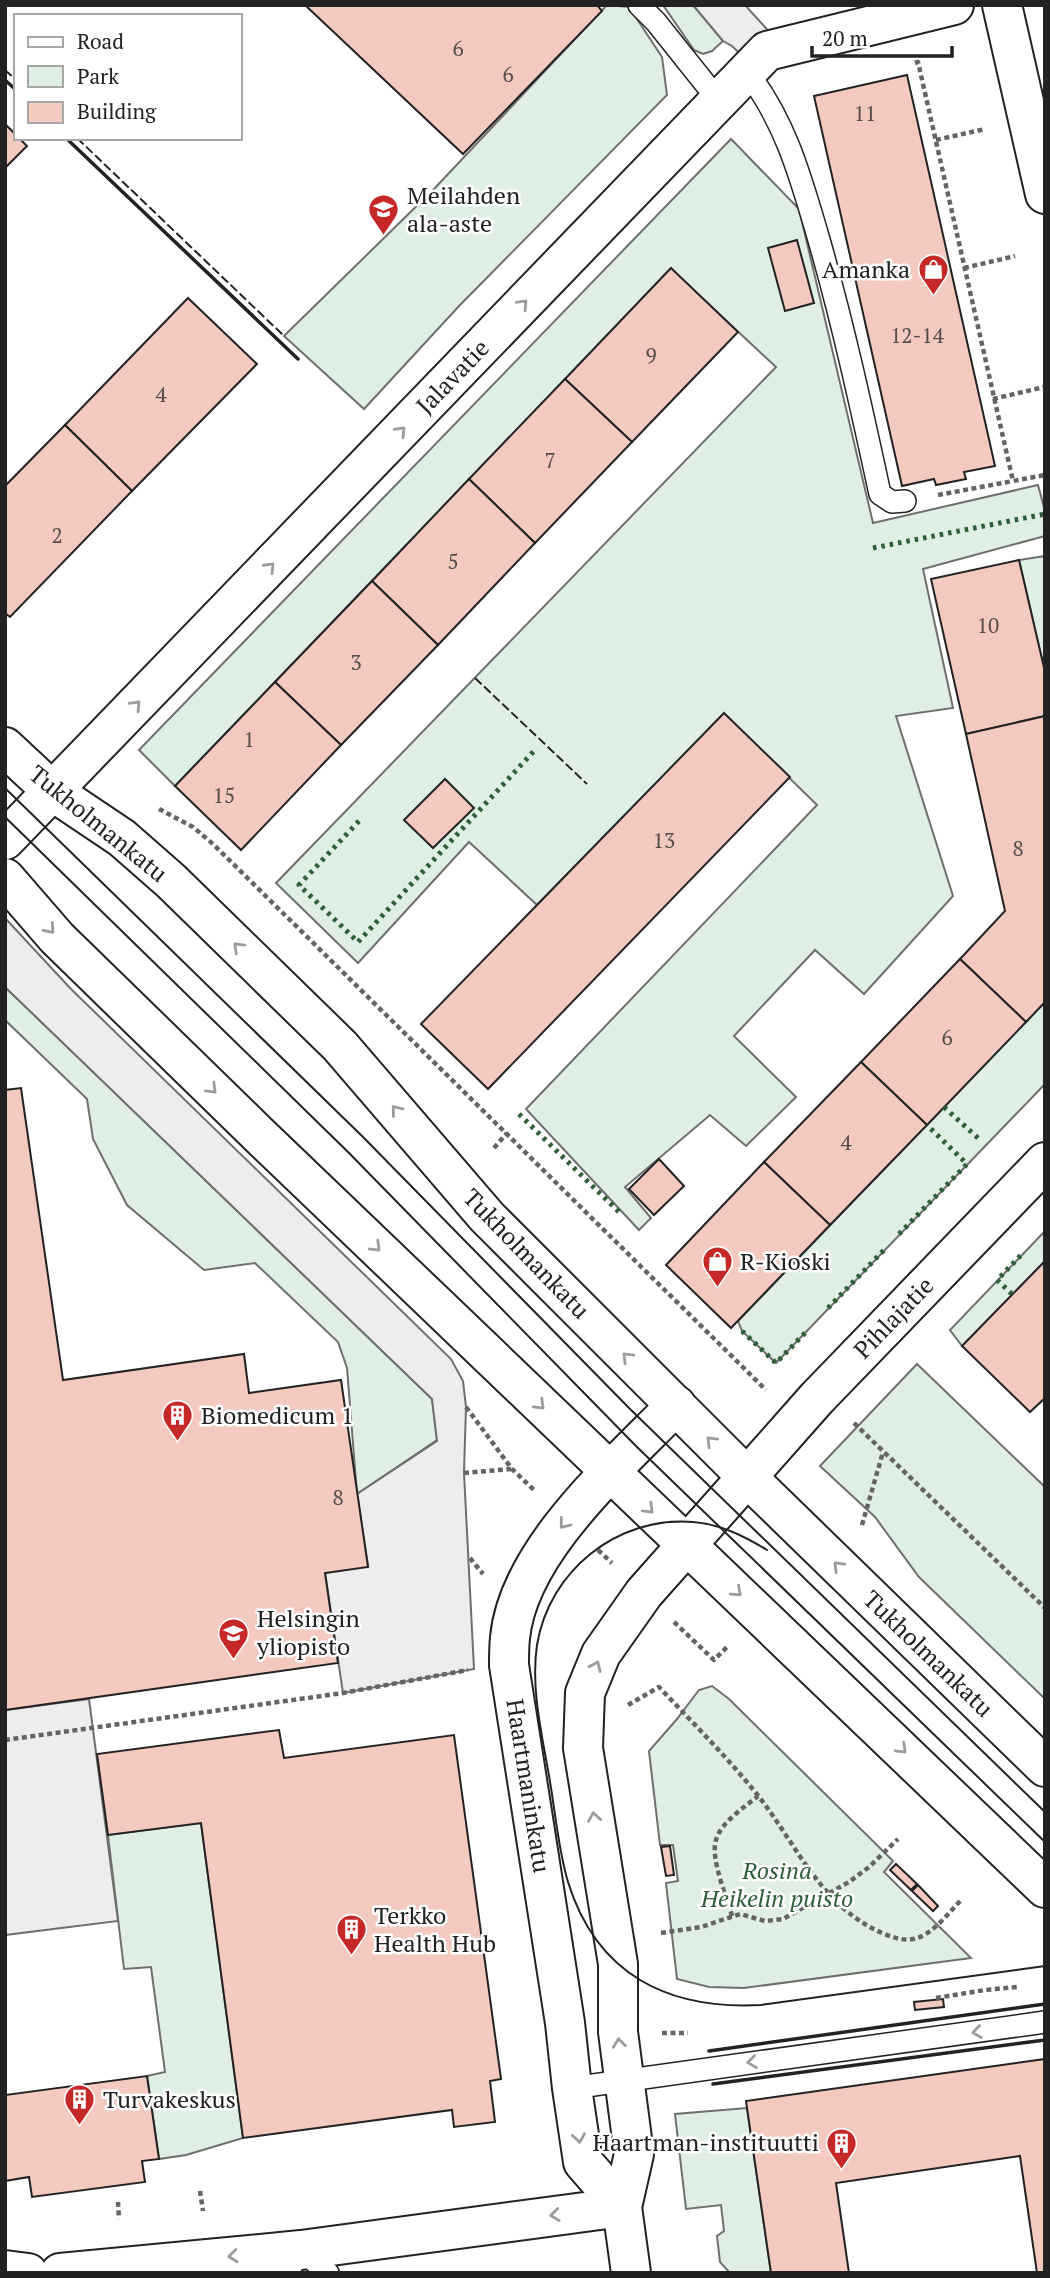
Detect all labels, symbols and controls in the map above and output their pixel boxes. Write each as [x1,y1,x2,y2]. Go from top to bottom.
legend [14,14,242,140]
scale bar [812,14,952,58]
text: 20 m [822,24,868,52]
text: Road [77,27,124,55]
house number: 6 [452,34,464,62]
house number: 6 [502,60,514,88]
text: Park [77,62,119,90]
text: Building [77,97,157,125]
house number: 11 [854,99,876,127]
place label: Meilahden ala-aste [407,179,520,239]
school or university icon: Meilahden ala-aste [367,193,401,237]
place label: Amanka [822,253,910,285]
shop icon: Amanka [916,253,950,297]
one-way arrow [515,299,528,312]
house number: 12-14 [890,321,945,349]
street label: Jalavatie [409,332,496,421]
house number: 9 [645,341,657,369]
house number: 4 [155,380,167,408]
one-way arrow [392,426,405,439]
house number: 7 [544,446,556,474]
house number: 2 [51,521,63,549]
house number: 5 [447,547,459,575]
one-way arrow [261,562,274,575]
house number: 10 [977,611,999,639]
house number: 3 [350,648,362,676]
one-way arrow [127,701,140,714]
house number: 1 [243,725,255,753]
street label: Tukholmankatu [23,758,175,889]
house number: 15 [213,781,235,809]
house number: 13 [653,826,675,854]
house number: 8 [1012,834,1024,862]
one-way arrow [42,921,54,934]
one-way arrow [233,943,246,956]
house number: 6 [941,1023,953,1051]
one-way arrow [204,1080,217,1093]
one-way arrow [392,1106,404,1119]
house number: 4 [840,1128,852,1156]
street label: Tukholmankatu [456,1181,597,1325]
one-way arrow [368,1238,381,1251]
shop icon: R-Kioski [700,1245,734,1289]
place label: R-Kioski [740,1245,831,1277]
street label: Pihlajatie [846,1269,940,1365]
one-way arrow [623,1352,636,1365]
one-way arrow [531,1396,544,1409]
building icon: Biomedicum 1 [161,1399,195,1443]
place label: Biomedicum 1 [201,1399,354,1431]
one-way arrow [707,1437,720,1450]
house number: 8 [332,1483,344,1511]
one-way arrow [641,1501,654,1514]
one-way arrow [560,1516,573,1529]
one-way arrow [833,1561,846,1574]
street label: Tukholmankatu [857,1583,1001,1724]
one-way arrow [729,1584,742,1596]
place label: Helsingin yliopisto [256,1602,360,1662]
school or university icon: Helsingin yliopisto [217,1616,251,1660]
one-way arrow [588,1661,602,1673]
street label: Haartmaninkatu [499,1697,559,1875]
one-way arrow [893,1741,906,1754]
one-way arrow [587,1811,602,1823]
park label: Rosina Heikelin puisto [700,1854,853,1914]
place label: Terkko Health Hub [374,1899,496,1959]
building icon: Terkko Health Hub [334,1913,368,1957]
one-way arrow [971,2024,983,2039]
one-way arrow [612,2037,627,2049]
one-way arrow [746,2055,758,2070]
building icon: Turvakeskus [63,2083,97,2127]
place label: Turvakeskus [103,2083,236,2115]
place label: Haartman-instituutti [592,2126,819,2158]
building icon: Haartman-instituutti [825,2126,859,2170]
one-way arrow [571,2132,586,2144]
one-way arrow [549,2207,561,2222]
one-way arrow [227,2249,239,2264]

